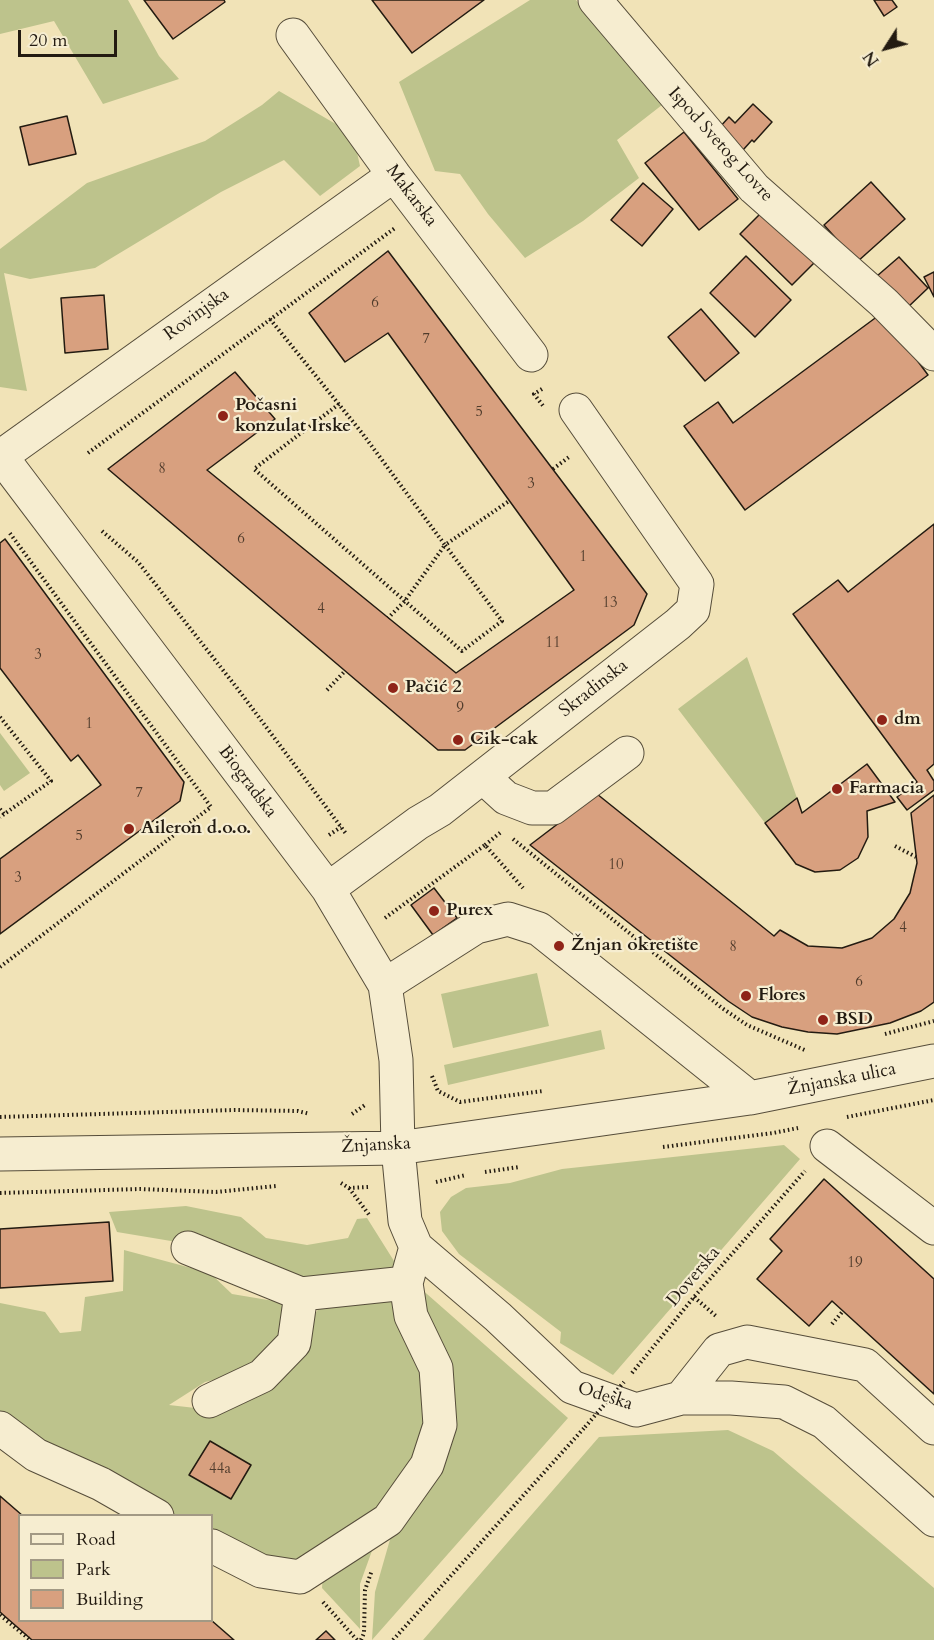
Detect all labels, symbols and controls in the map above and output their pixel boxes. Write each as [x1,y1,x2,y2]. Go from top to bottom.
scale bar [21,18,120,56]
north arrow [856,18,916,78]
text: 20 m [29,28,68,53]
text: N [858,47,884,71]
street label: Ispod Svetog Lovre [663,83,777,207]
street label: Makarska [381,161,441,231]
street label: Rovinjska [160,284,234,346]
house number: 6 [371,295,379,313]
house number: 7 [422,331,430,349]
place label: Počasni konzulat Irske [235,395,351,438]
house number: 5 [475,404,483,422]
marker: Počasni konzulat Irske [216,409,230,423]
house number: 8 [158,461,166,479]
house number: 3 [527,476,535,494]
house number: 6 [237,531,245,549]
house number: 1 [579,549,587,567]
house number: 13 [602,595,618,613]
house number: 4 [317,601,325,619]
house number: 11 [545,635,561,653]
house number: 3 [34,647,42,665]
street label: Skradinska [555,655,633,723]
place label: Pačić 2 [405,677,462,699]
marker: Pačić 2 [386,681,400,695]
house number: 9 [456,700,464,718]
place label: dm [894,709,921,731]
marker: dm [875,713,889,727]
house number: 1 [85,716,93,734]
place label: Cik-cak [470,729,538,751]
marker: Cik-cak [451,733,465,747]
street label: Biogradska [213,742,281,822]
place label: Farmacia [849,778,924,800]
marker: Farmacia [830,782,844,796]
house number: 7 [135,785,143,803]
place label: Aileron d.o.o. [141,818,251,840]
marker: Aileron d.o.o. [122,822,136,836]
house number: 5 [75,828,83,846]
house number: 10 [608,857,624,875]
house number: 3 [14,870,22,888]
place label: Purex [446,900,493,922]
marker: Purex [427,904,441,918]
house number: 4 [899,920,907,938]
place label: Žnjan okretište [571,935,699,957]
marker: Žnjan okretište [552,939,566,953]
house number: 8 [729,939,737,957]
house number: 6 [855,974,863,992]
place label: Flores [758,985,806,1007]
marker: Flores [739,989,753,1003]
place label: BSD [835,1009,873,1031]
marker: BSD [816,1013,830,1027]
street label: Žnjanska ulica [786,1059,898,1101]
street label: Žnjanska [341,1133,411,1159]
street label: Doverska [663,1243,725,1311]
house number: 19 [847,1255,863,1273]
street label: Odeska [575,1378,635,1416]
house number: 44a [209,1461,231,1479]
legend [18,1514,213,1622]
text: Road [76,1527,116,1552]
text: Park [76,1557,111,1582]
text: Building [76,1587,143,1612]

